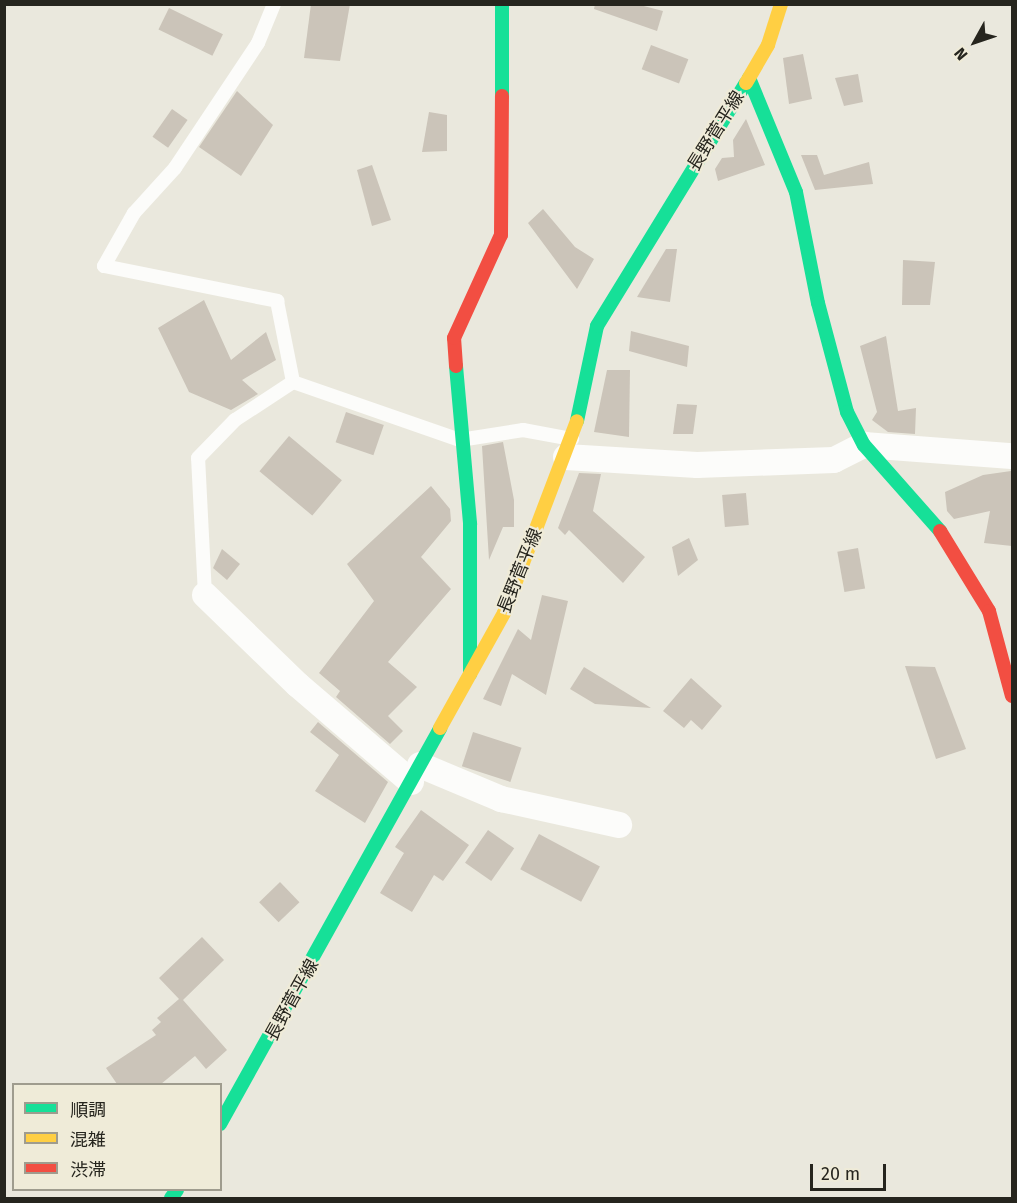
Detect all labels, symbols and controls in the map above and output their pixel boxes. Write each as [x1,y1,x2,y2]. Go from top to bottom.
north arrow [945,12,1005,72]
text: N [950,44,972,64]
street label: 長野菅平線 [683,87,749,175]
street label: 長野菅平線 [493,525,547,617]
street label: 長野菅平線 [261,955,323,1045]
legend [12,1083,222,1191]
text: 順調 [70,1099,106,1121]
text: 混雑 [70,1129,106,1151]
scale bar [813,1152,890,1190]
text: 渋滞 [70,1159,106,1181]
text: 20 m [821,1163,860,1185]

